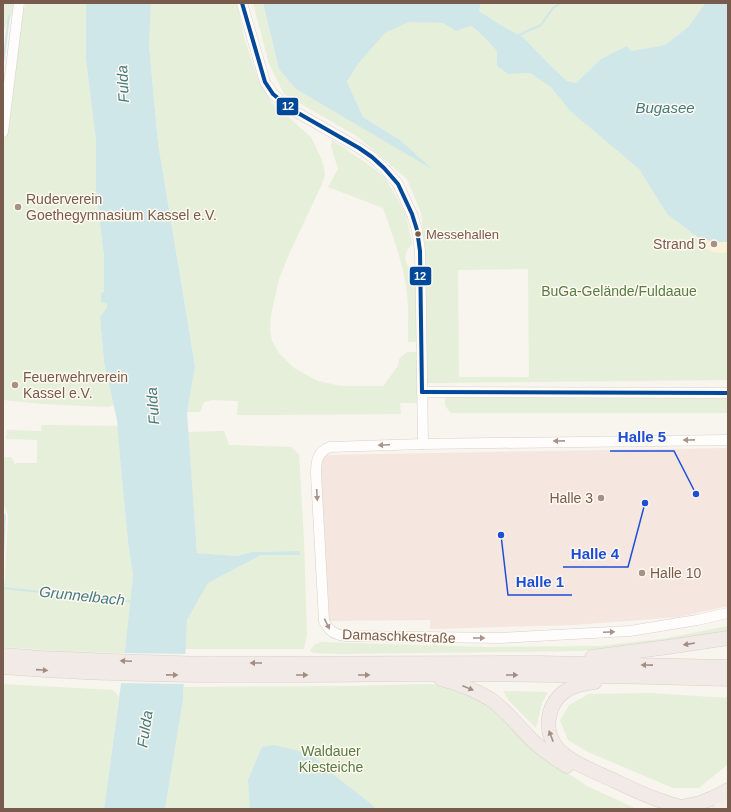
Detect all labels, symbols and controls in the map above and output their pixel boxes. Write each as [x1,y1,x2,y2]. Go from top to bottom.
water label: Fulda [113,65,132,103]
line badge: 12 [276,97,299,116]
water label: Bugasee [635,99,695,116]
text: 12 [282,100,294,112]
place label: Ruderverein Goethegymnasium Kassel e.V. [26,191,217,223]
marker: Ruderverein Goethegymnasium Kassel e.V. [13,202,23,212]
place label: Messehallen [426,227,499,242]
marker: Messehallen [413,229,423,239]
place label: Strand 5 [653,236,706,252]
marker: Strand 5 [709,239,719,249]
line badge: 12 [409,266,432,286]
text: 12 [414,270,426,282]
park label: BuGa-Gelände/Fuldaaue [541,283,697,299]
place label: Feuerwehrverein Kassel e.V. [23,369,128,401]
marker: Feuerwehrverein Kassel e.V. [10,380,20,390]
water label: Fulda [143,387,162,425]
callout: Halle 5 [610,424,674,451]
text: Halle 5 [618,428,666,445]
one-way arrow [682,437,695,443]
one-way arrow [553,438,565,445]
one-way arrow [377,442,390,448]
one-way arrow [313,489,320,501]
place label: Halle 3 [549,490,593,506]
marker: Halle 3 [596,493,606,503]
callout: Halle 4 [563,540,628,567]
text: Halle 4 [571,545,620,562]
place label: Halle 10 [650,565,702,581]
callout: Halle 1 [508,568,572,595]
marker: Halle 10 [637,568,647,578]
text: Halle 1 [516,573,564,590]
water label: Grunnelbach [38,583,126,608]
one-way arrow [324,618,330,630]
street label: Damaschkestraße [342,626,456,646]
one-way arrow [603,629,615,636]
one-way arrow [473,635,486,641]
one-way arrow [683,641,696,647]
one-way arrow [120,658,132,665]
one-way arrow [249,660,262,666]
one-way arrow [641,661,653,668]
one-way arrow [36,667,48,674]
one-way arrow [166,672,179,678]
one-way arrow [296,672,309,678]
one-way arrow [358,672,371,678]
one-way arrow [506,672,519,678]
one-way arrow [462,686,474,692]
water label: Fulda [133,709,156,749]
one-way arrow [548,729,554,741]
park label: Waldauer Kiesteiche [299,743,364,775]

